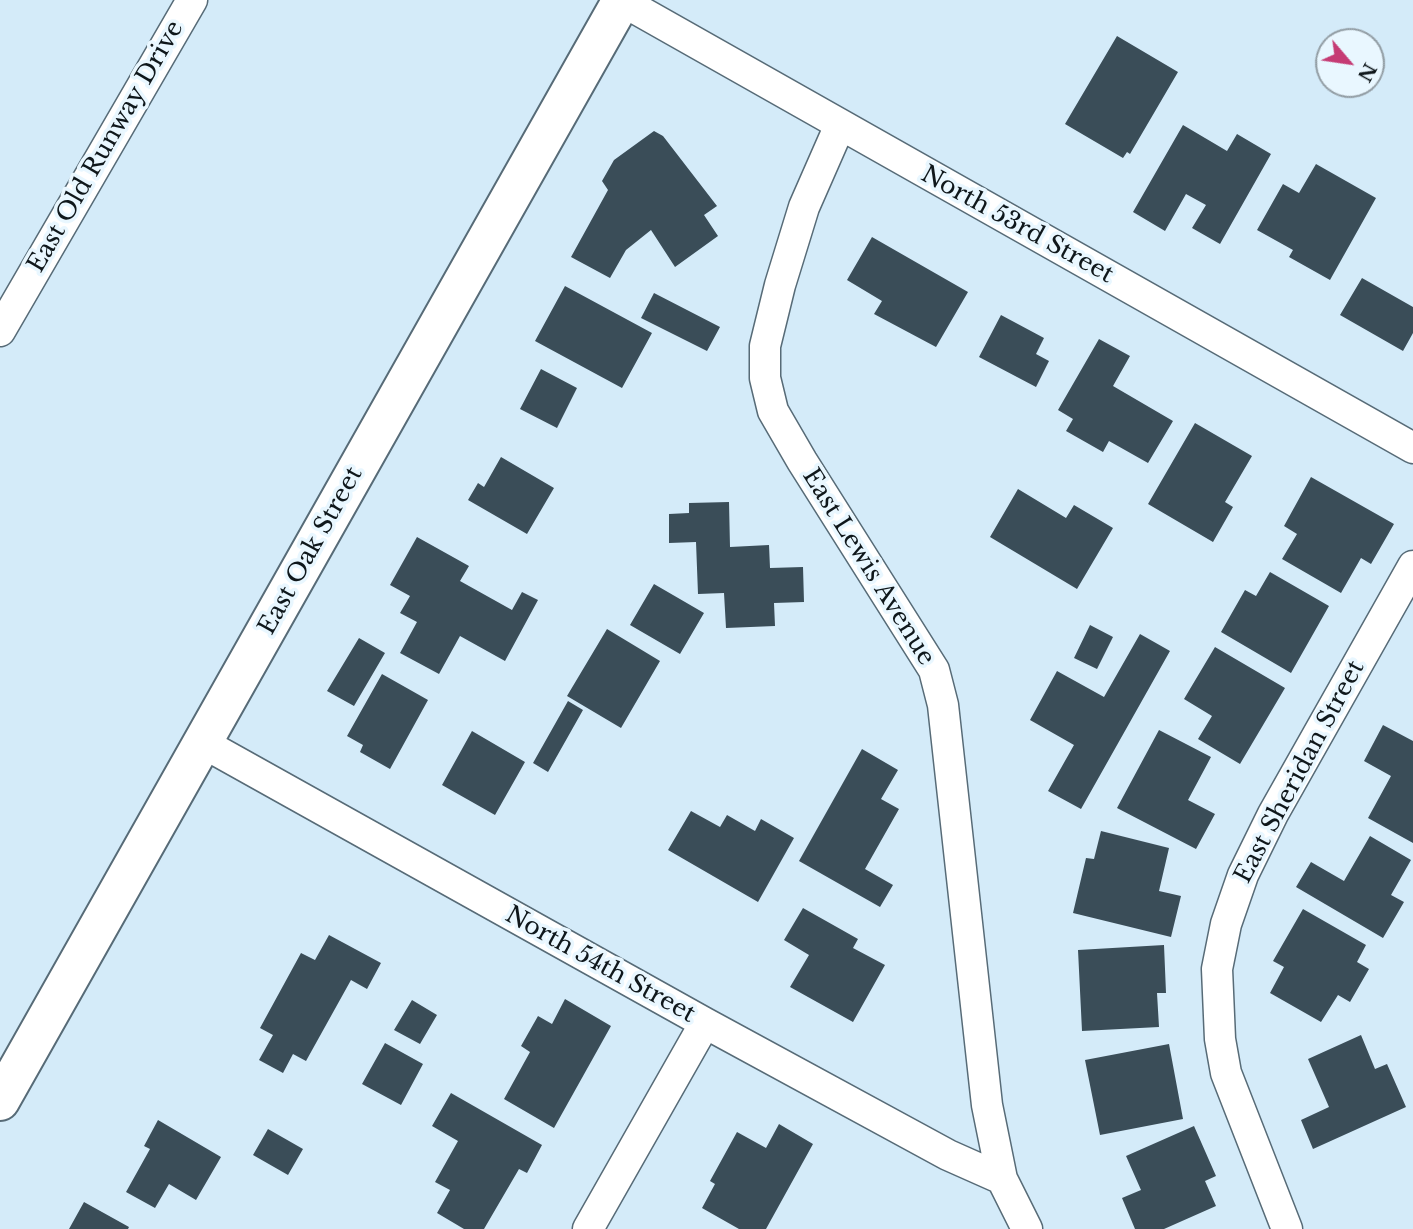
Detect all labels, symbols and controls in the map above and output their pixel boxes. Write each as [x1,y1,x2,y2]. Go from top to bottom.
street label: East Old Runway Drive [22,16,190,278]
north arrow [1315,28,1385,98]
text: N [1353,59,1381,86]
street label: North 53rd Street [916,160,1118,290]
street label: East Oak Street [253,462,369,640]
street label: East Lewis Avenue [796,463,940,671]
street label: East Sheridan Street [1229,656,1371,888]
street label: North 54th Street [500,901,700,1029]

